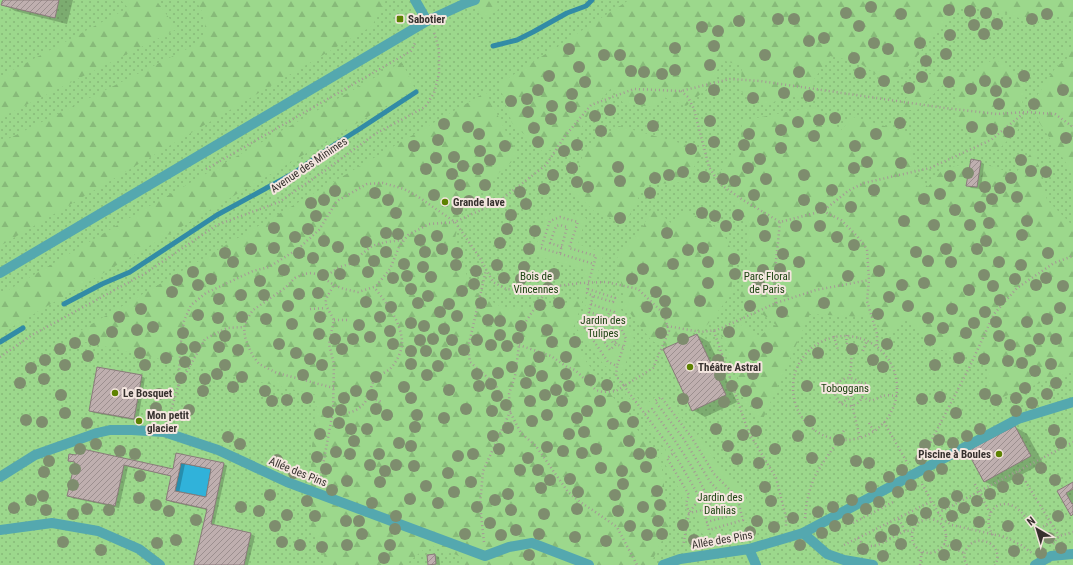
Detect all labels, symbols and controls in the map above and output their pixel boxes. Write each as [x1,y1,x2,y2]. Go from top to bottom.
place label: Sabotier [408,13,445,26]
marker: Sabotier [395,14,405,24]
street label: Avenue des Minimes [268,135,350,195]
place label: Grande lave [453,196,505,209]
marker: Grande lave [440,197,450,207]
park label: Bois de Vincennes [513,270,559,296]
park label: Parc Floral de Paris [744,270,790,296]
park label: Jardin des Tulipes [580,314,626,340]
place label: Théâtre Astral [698,361,761,374]
marker: Théâtre Astral [685,362,695,372]
park label: Toboggans [821,382,869,395]
place label: Le Bosquet [123,387,173,400]
marker: Le Bosquet [110,388,120,398]
place label: Mon petit glacier [147,409,190,435]
marker: Mon petit glacier [134,416,144,426]
place label: Piscine à Boules [918,448,991,461]
marker: Piscine à Boules [994,449,1004,459]
street label: Allée des Pins [267,454,329,490]
park label: Jardin des Dahlias [697,491,743,517]
north arrow [1017,509,1057,549]
text: N [1024,514,1038,529]
street label: Allée des Pins [691,528,753,552]

